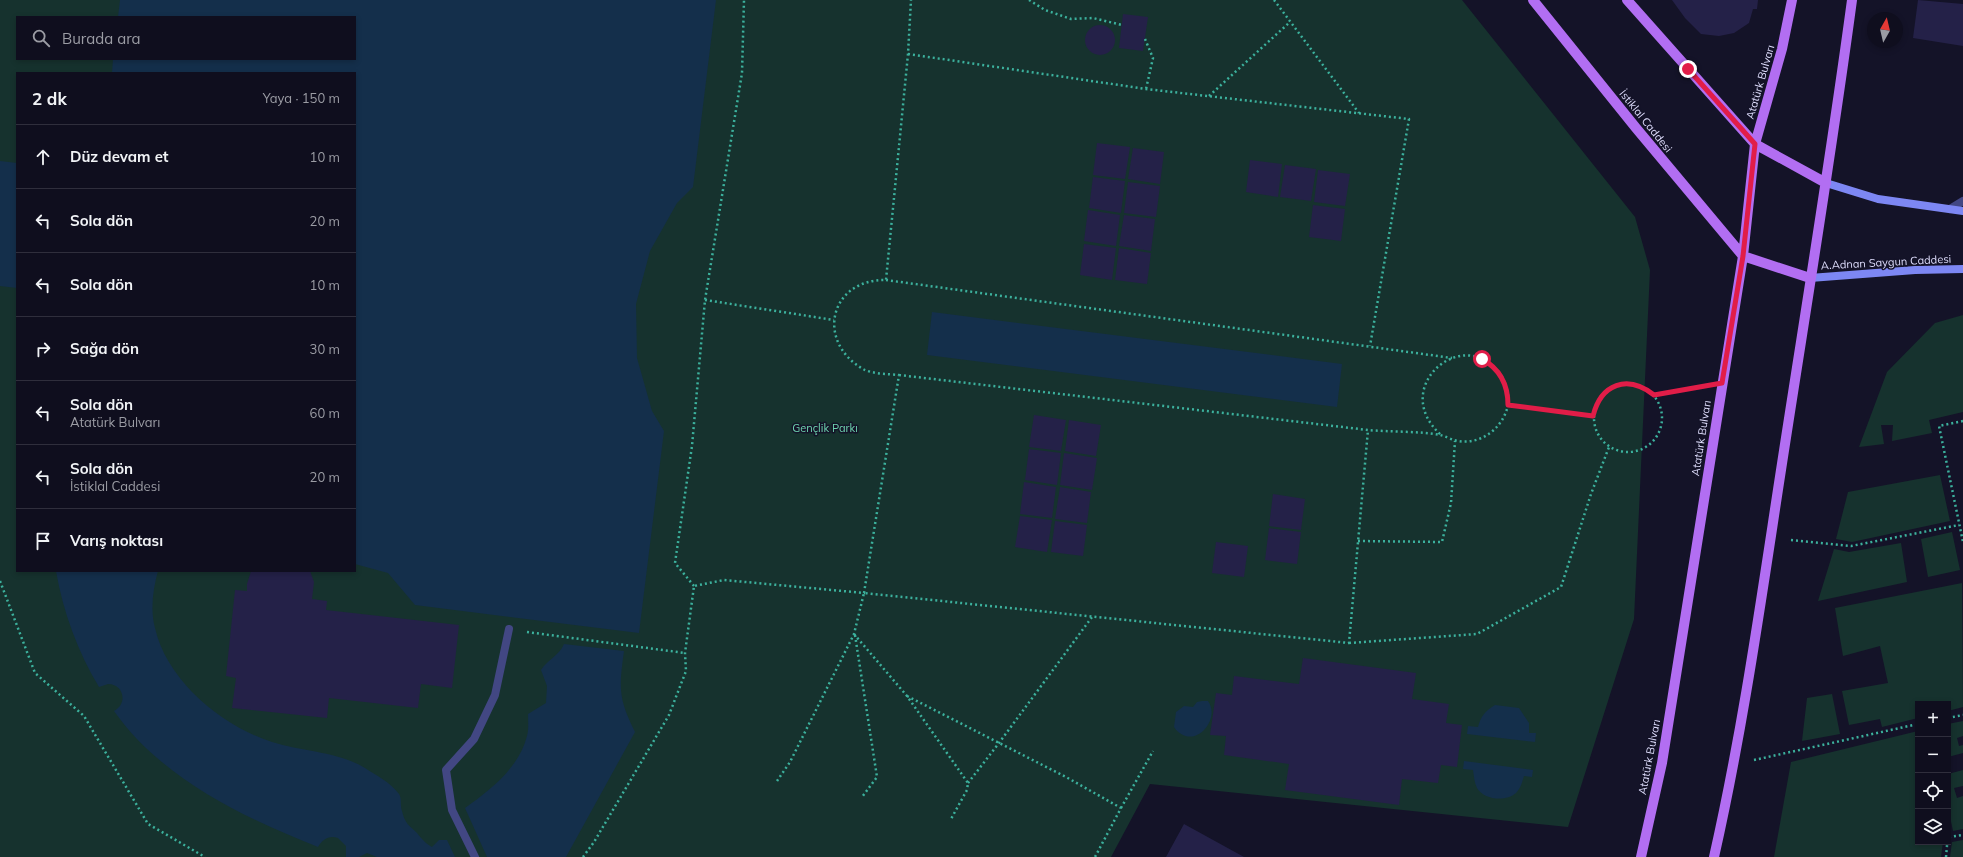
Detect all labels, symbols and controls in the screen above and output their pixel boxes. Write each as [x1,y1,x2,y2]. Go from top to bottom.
north arrow [1867,12,1903,48]
search box [16,16,356,60]
icon: search [30,27,52,49]
text: Burada ara [62,29,141,48]
street label: Atatürk Bulvarı [1743,43,1777,121]
route end [1679,60,1697,78]
street label: İstiklal Caddesi [1617,87,1675,155]
text: 2 dk [32,88,67,109]
text: Yaya · 150 m [263,90,340,106]
icon: ahead [32,146,54,168]
text: Düz devam et [70,147,169,166]
text: 10 m [310,149,340,165]
icon: left [32,210,54,232]
text: Sola dön [70,211,133,230]
text: 20 m [310,213,340,229]
street label: A.Adnan Saygun Caddesi [1820,252,1952,272]
icon: left [32,274,54,296]
text: Sola dön [70,275,133,294]
text: 10 m [310,277,340,293]
icon: right [32,338,54,360]
text: Sağa dön [70,339,139,358]
text: 30 m [310,341,340,357]
route start [1473,350,1491,368]
text: Sola dön [70,395,133,414]
street label: Atatürk Bulvarı [1688,399,1714,477]
icon: left [32,402,54,424]
text: 60 m [310,405,340,421]
text: Atatürk Bulvarı [70,414,160,430]
park label: Gençlik Parkı [792,421,858,435]
text: Sola dön [70,459,133,478]
icon: left [32,466,54,488]
text: 20 m [310,469,340,485]
text: İstiklal Caddesi [70,478,160,494]
icon: arrive [32,530,54,552]
text: Varış noktası [70,531,163,550]
map controls [1915,701,1951,845]
button: + [1915,701,1951,737]
street label: Atatürk Bulvarı [1635,718,1663,796]
button: − [1915,737,1951,773]
button: locate [1915,773,1951,809]
button: layers [1915,809,1951,845]

